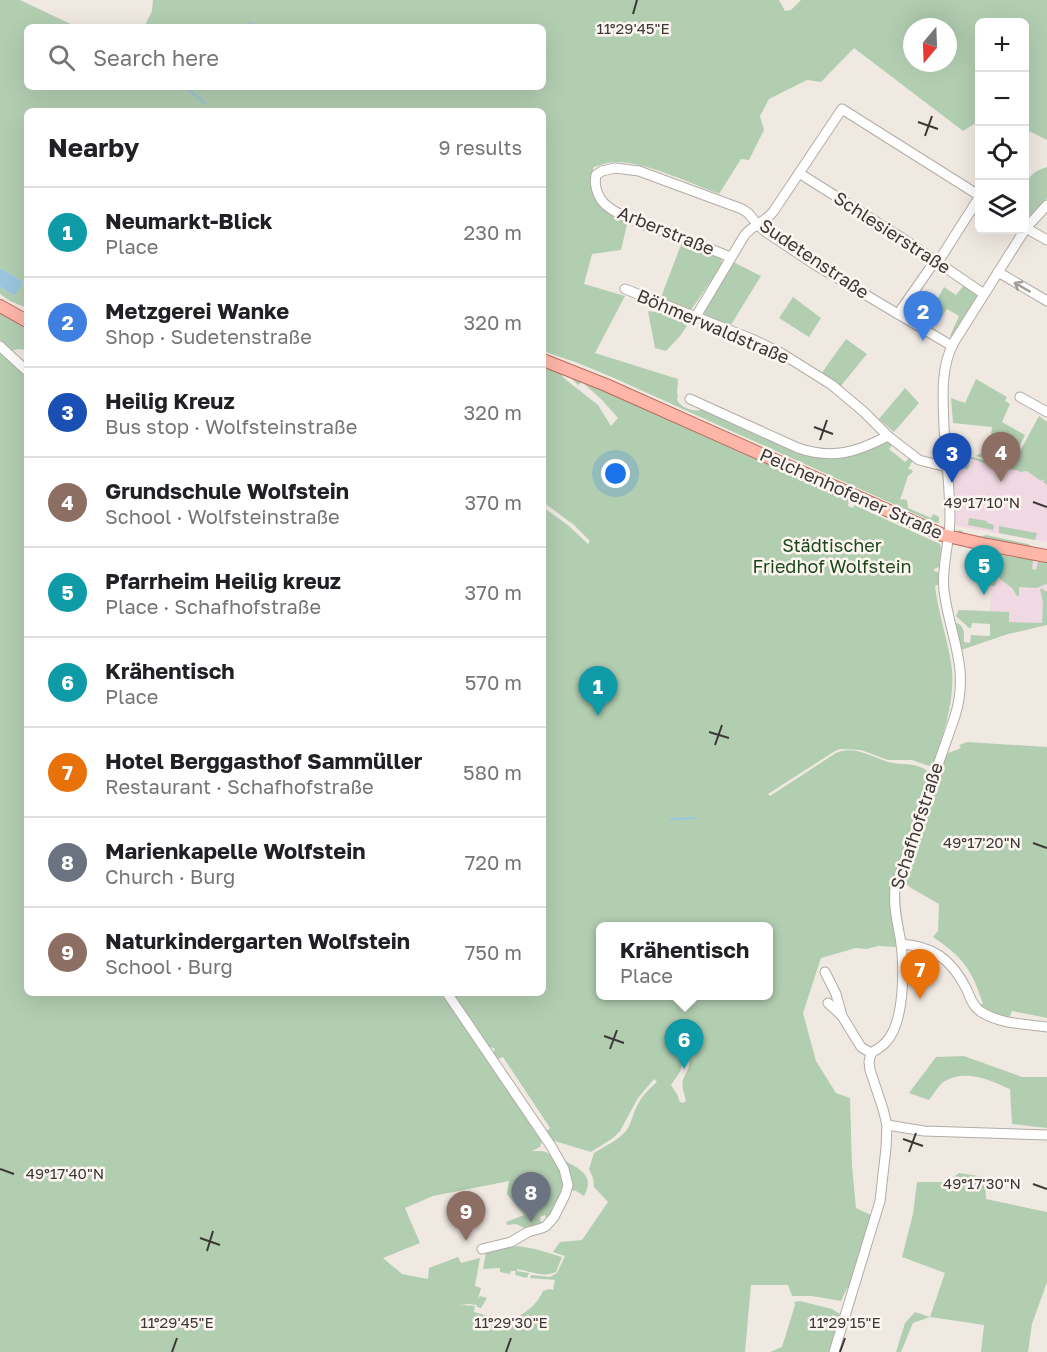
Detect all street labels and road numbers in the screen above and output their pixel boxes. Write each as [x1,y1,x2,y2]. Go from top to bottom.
street label: Schlesierstraße [830,186,955,278]
street label: Arberstraße [615,201,718,259]
street label: Sudetenstraße [756,213,873,303]
street label: Böhmerwaldstraße [634,284,793,368]
street label: Pelchenhofener Straße [757,443,946,543]
street label: Schafhofstraße [885,760,947,892]

